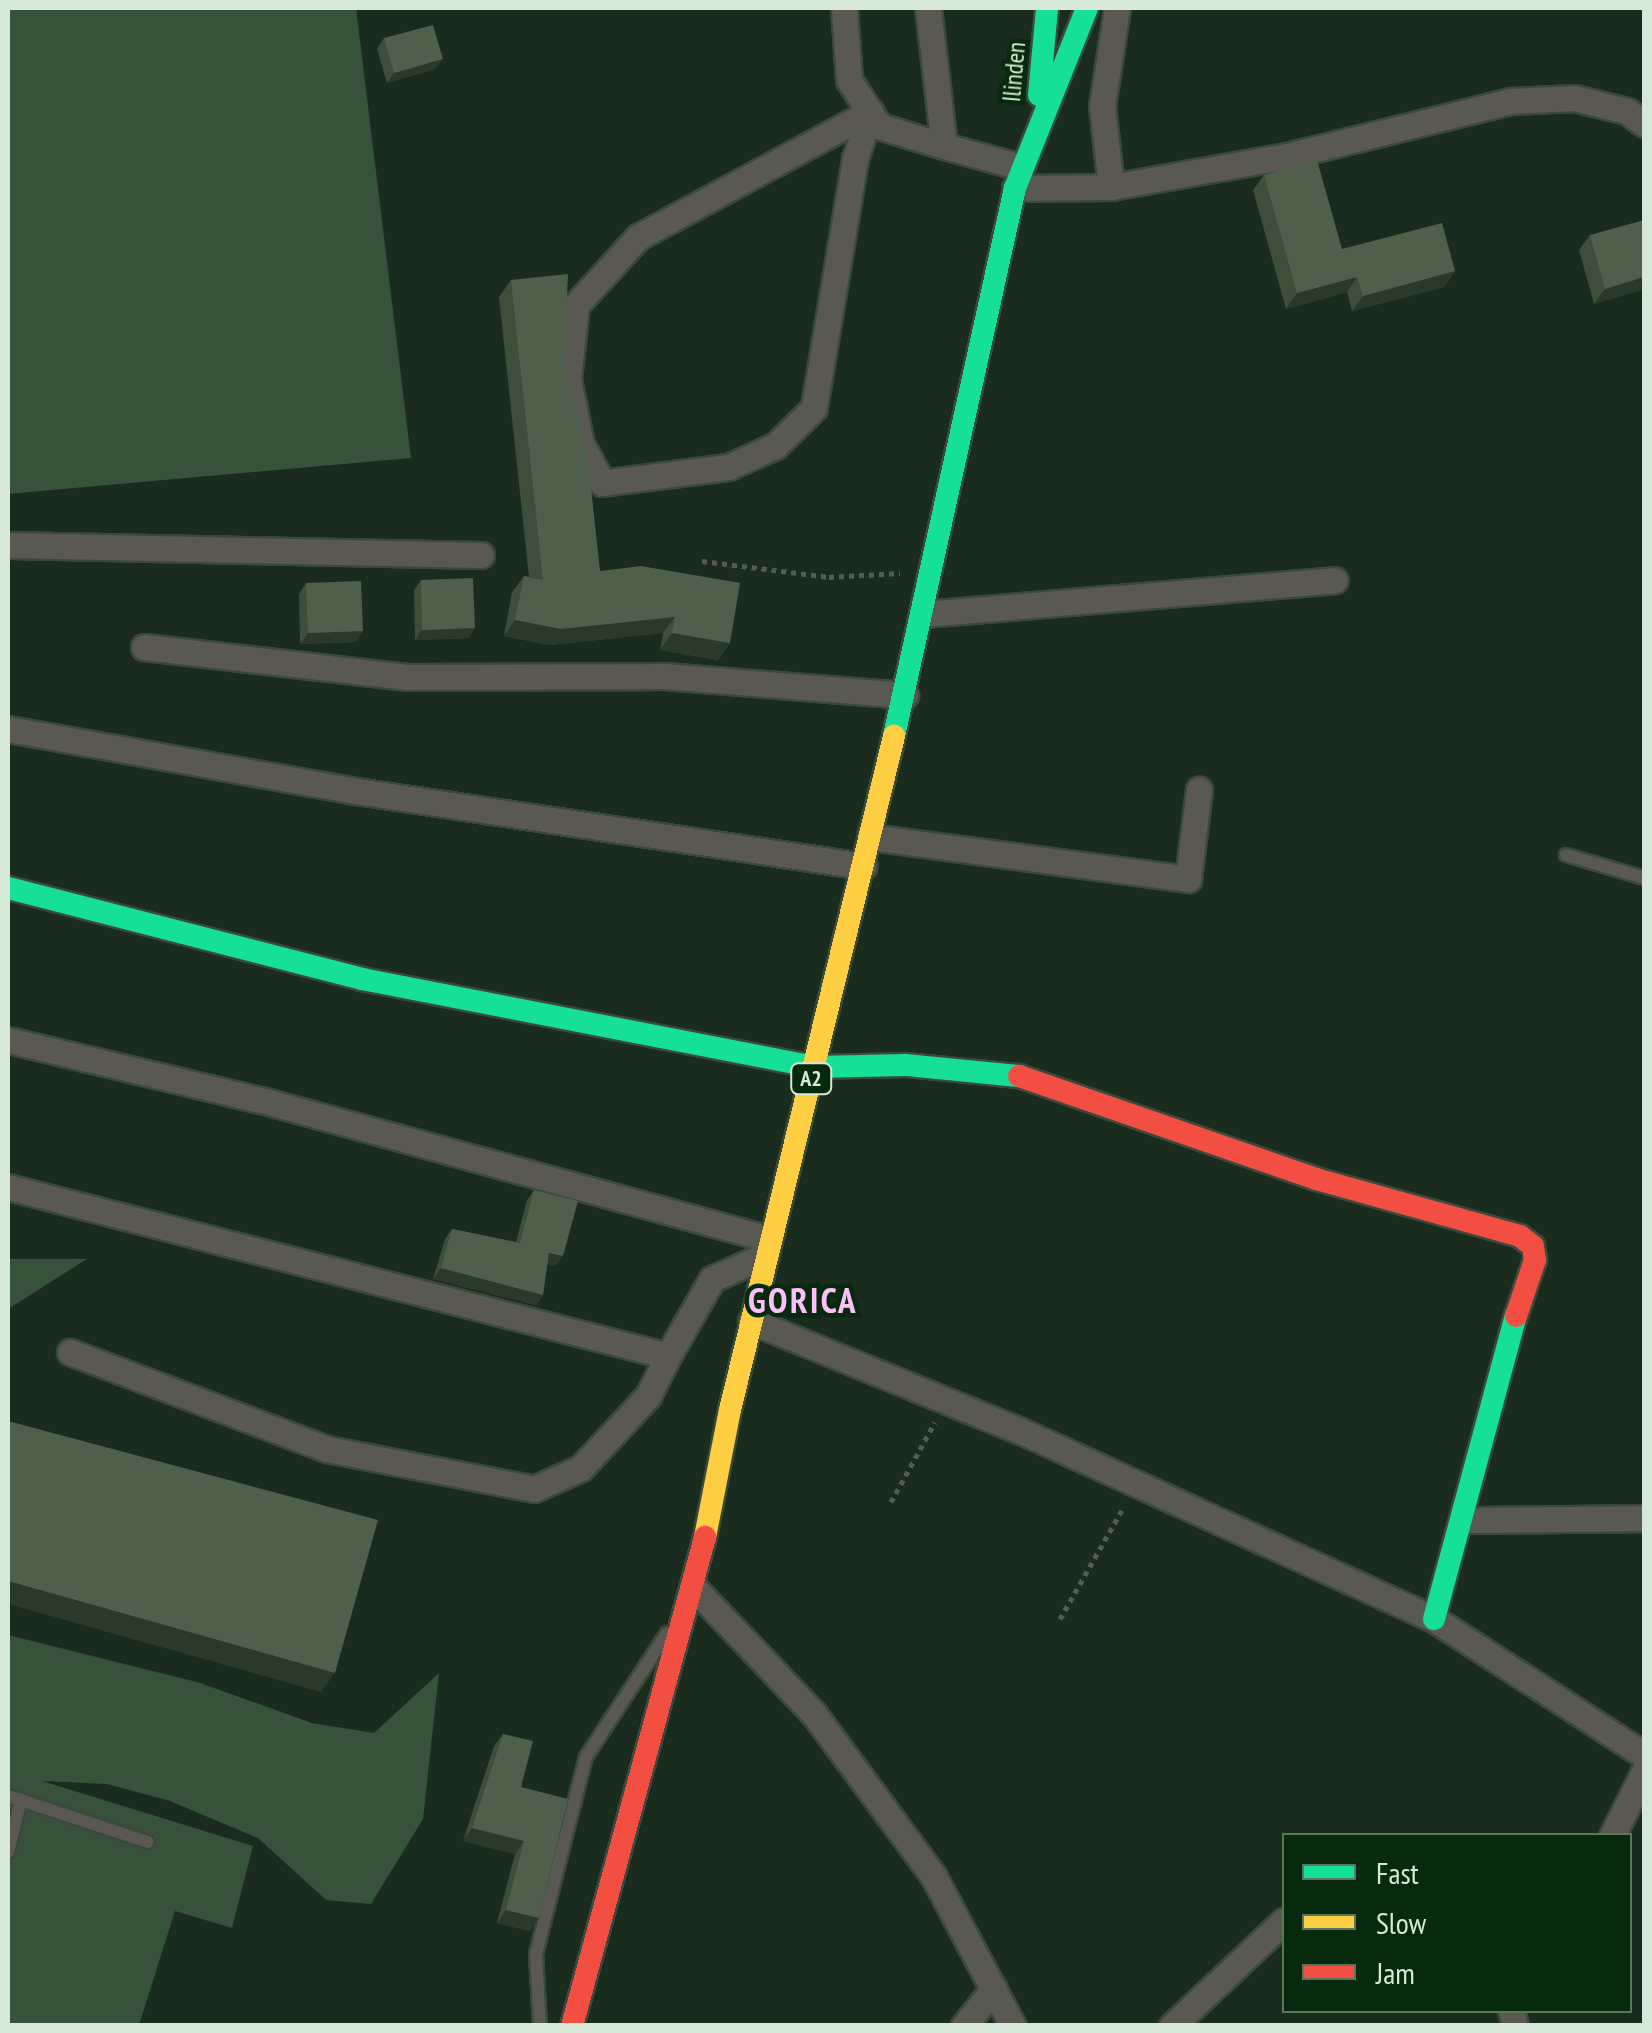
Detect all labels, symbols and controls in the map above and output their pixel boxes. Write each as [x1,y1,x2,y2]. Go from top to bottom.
street label: Ilinden [996,41,1032,103]
road number: A2 [788,1062,834,1096]
district label: GORICA [748,1279,858,1321]
legend [1282,1833,1632,2013]
text: Fast [1376,1853,1419,1892]
text: Slow [1376,1903,1426,1942]
text: Jam [1376,1953,1415,1992]

